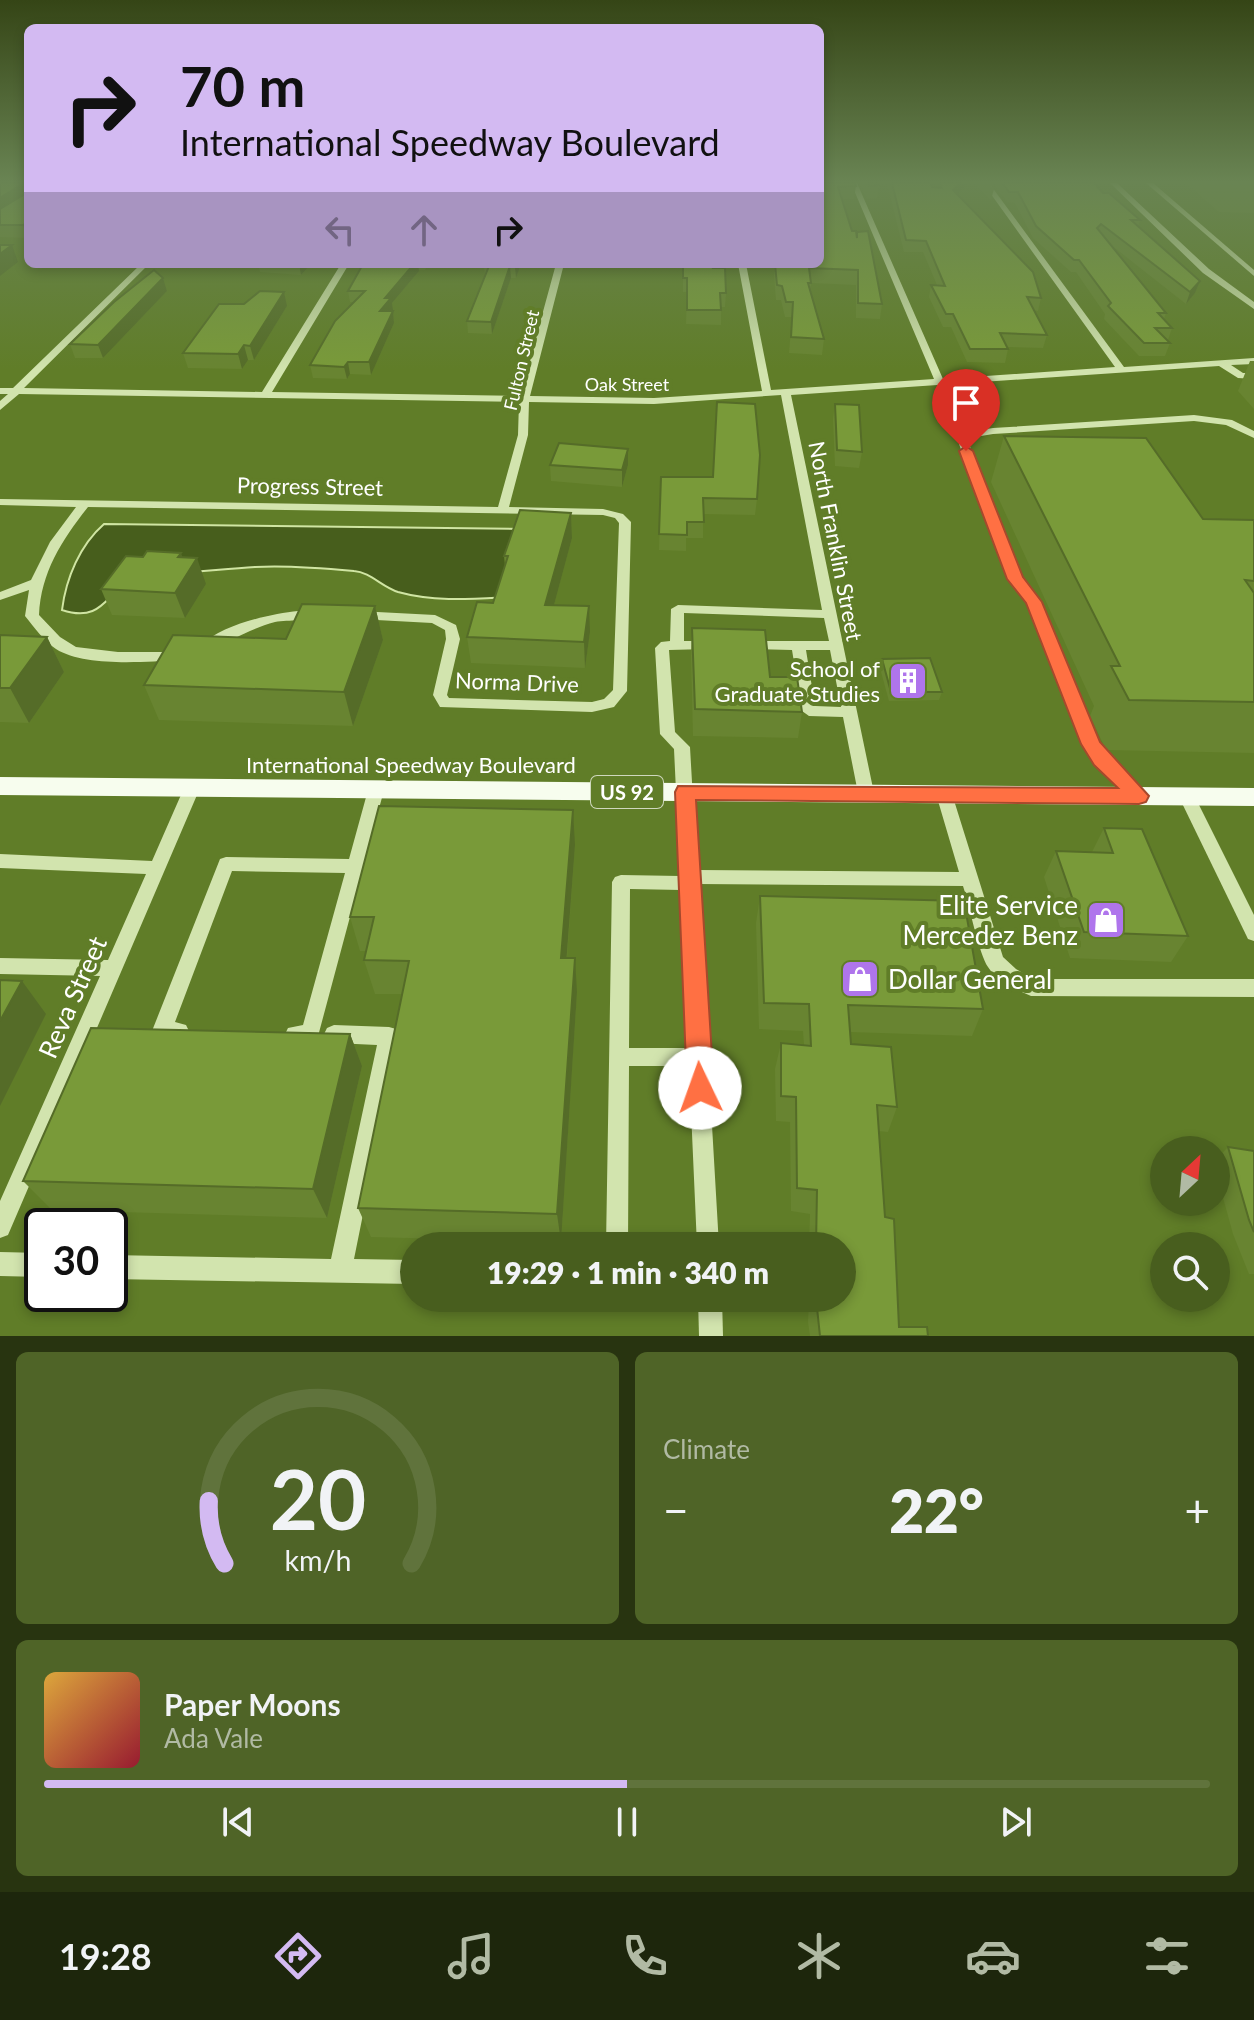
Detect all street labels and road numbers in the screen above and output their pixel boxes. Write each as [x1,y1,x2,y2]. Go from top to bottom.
street label: Fulton Street [499,307,543,412]
street label: Oak Street [585,373,670,395]
street label: North Franklin Street [803,439,869,643]
street label: Progress Street [237,471,383,501]
street label: Norma Drive [455,666,579,698]
street label: International Speedway Boulevard [246,751,576,778]
road number: US 92 [591,776,663,808]
street label: Reva Street [31,930,113,1063]

